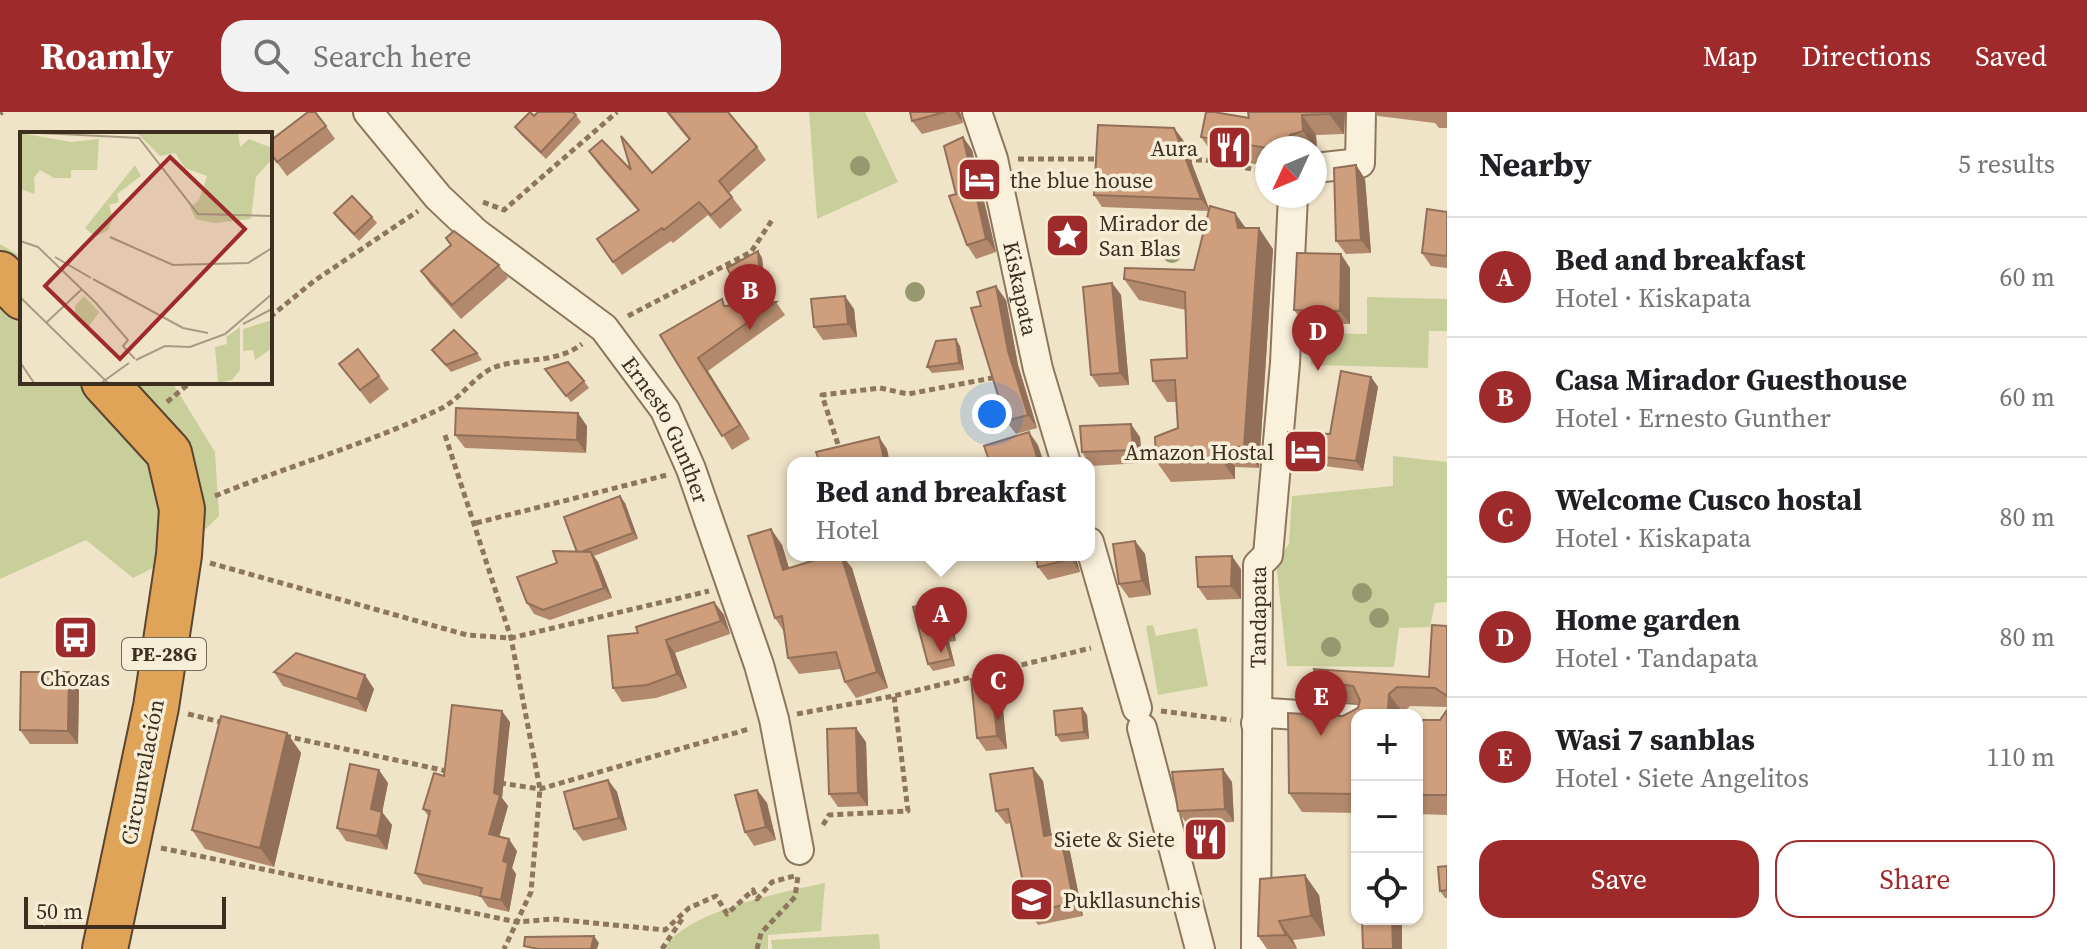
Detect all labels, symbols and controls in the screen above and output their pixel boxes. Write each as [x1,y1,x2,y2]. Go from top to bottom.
search box [221,20,781,92]
text: Roamly [40,30,173,82]
icon: search [249,34,293,78]
text: Search here [313,36,472,77]
text: Map [1703,37,1758,75]
text: Directions [1802,37,1931,75]
text: Saved [1975,37,2047,75]
restaurant icon: Aura [1205,124,1253,172]
inset map [20,132,272,384]
place label: Aura [1151,133,1199,163]
north arrow [1255,136,1327,208]
text: Nearby [1479,141,1592,187]
text: 5 results [1958,146,2055,182]
hotel icon: the blue house [955,156,1003,204]
place label: the blue house [1010,165,1153,195]
place label: Mirador de San Blas [1099,208,1208,263]
place icon: Mirador de San Blas [1044,212,1092,260]
street label: Kiskapata [996,238,1046,339]
text: Bed and breakfast [1555,239,1806,280]
text: A [1496,259,1514,295]
text: 60 m [2000,259,2055,295]
pin: B [724,264,776,330]
text: Hotel · Kiskapata [1555,280,1751,316]
pin: D [1292,305,1344,371]
street label: Ernesto Gunther [615,350,717,508]
text: Casa Mirador Guesthouse [1555,359,1907,400]
text: B [1497,379,1513,415]
text: 60 m [2000,379,2055,415]
your location [972,394,1012,434]
text: Hotel · Ernesto Gunther [1555,400,1831,436]
hotel icon: Amazon Hostal [1281,428,1329,476]
place label: Amazon Hostal [1124,437,1274,467]
popup [787,457,1095,561]
text: Bed and breakfast [816,471,1066,512]
text: Welcome Cusco hostal [1555,479,1862,520]
text: C [1497,499,1513,535]
text: 80 m [2000,499,2055,535]
text: Hotel [816,512,879,548]
text: Hotel · Kiskapata [1555,520,1751,556]
street label: Tandapata [1242,565,1273,668]
pin: A [915,587,967,653]
text: Home garden [1555,599,1740,640]
bus stop icon: Chozas [51,613,99,661]
text: D [1496,619,1514,655]
text: 80 m [2000,619,2055,655]
road number: PE-28G [122,638,206,670]
text: Hotel · Tandapata [1555,640,1758,676]
pin: C [972,654,1024,720]
place label: Chozas [40,663,110,693]
pin: E [1295,670,1347,736]
street label: Circunvalación [113,697,171,847]
map controls [1351,709,1423,925]
button: + [1351,709,1423,781]
text: Wasi 7 sanblas [1555,719,1755,760]
text: E [1497,739,1513,775]
text: 110 m [1987,739,2055,775]
text: Hotel · Siete Angelitos [1555,760,1809,796]
button: − [1351,781,1423,853]
restaurant icon: Siete & Siete [1182,815,1230,863]
place label: Siete & Siete [1054,824,1175,854]
button: Save [1479,840,1759,918]
button: Share [1775,840,2055,918]
button: locate [1351,853,1423,925]
school or university icon: Pukllasunchis [1008,876,1056,924]
place label: Pukllasunchis [1063,885,1200,915]
scale bar [24,893,226,929]
text: 50 m [36,896,83,926]

